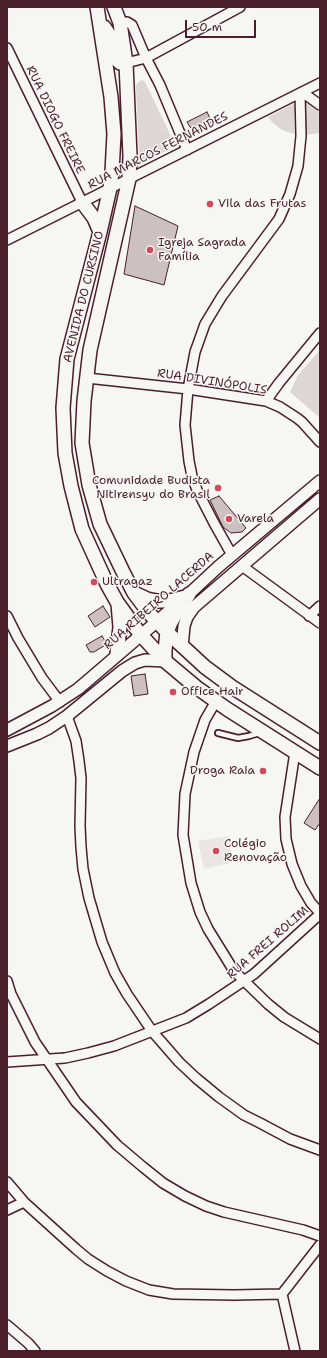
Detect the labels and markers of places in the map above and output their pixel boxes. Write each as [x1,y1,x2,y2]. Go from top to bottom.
place label: Vila das Frutas [218,197,306,211]
marker: Vila das Frutas [205,199,215,209]
place label: Igreja Sagrada Família [158,236,246,264]
marker: Igreja Sagrada Família [145,245,155,255]
place label: Comunidade Budista Nitirensyu do Brasil [92,474,210,502]
marker: Comunidade Budista Nitirensyu do Brasil [213,483,223,493]
place label: Varela [237,512,274,526]
marker: Varela [224,514,234,524]
place label: Ultragaz [102,575,153,589]
marker: Ultragaz [89,577,99,587]
place label: Office Hair [181,685,244,699]
marker: Office Hair [168,687,178,697]
place label: Droga Raia [190,764,255,778]
marker: Droga Raia [258,766,268,776]
place label: Colégio Renovação [224,837,287,865]
marker: Colégio Renovação [211,846,221,856]

